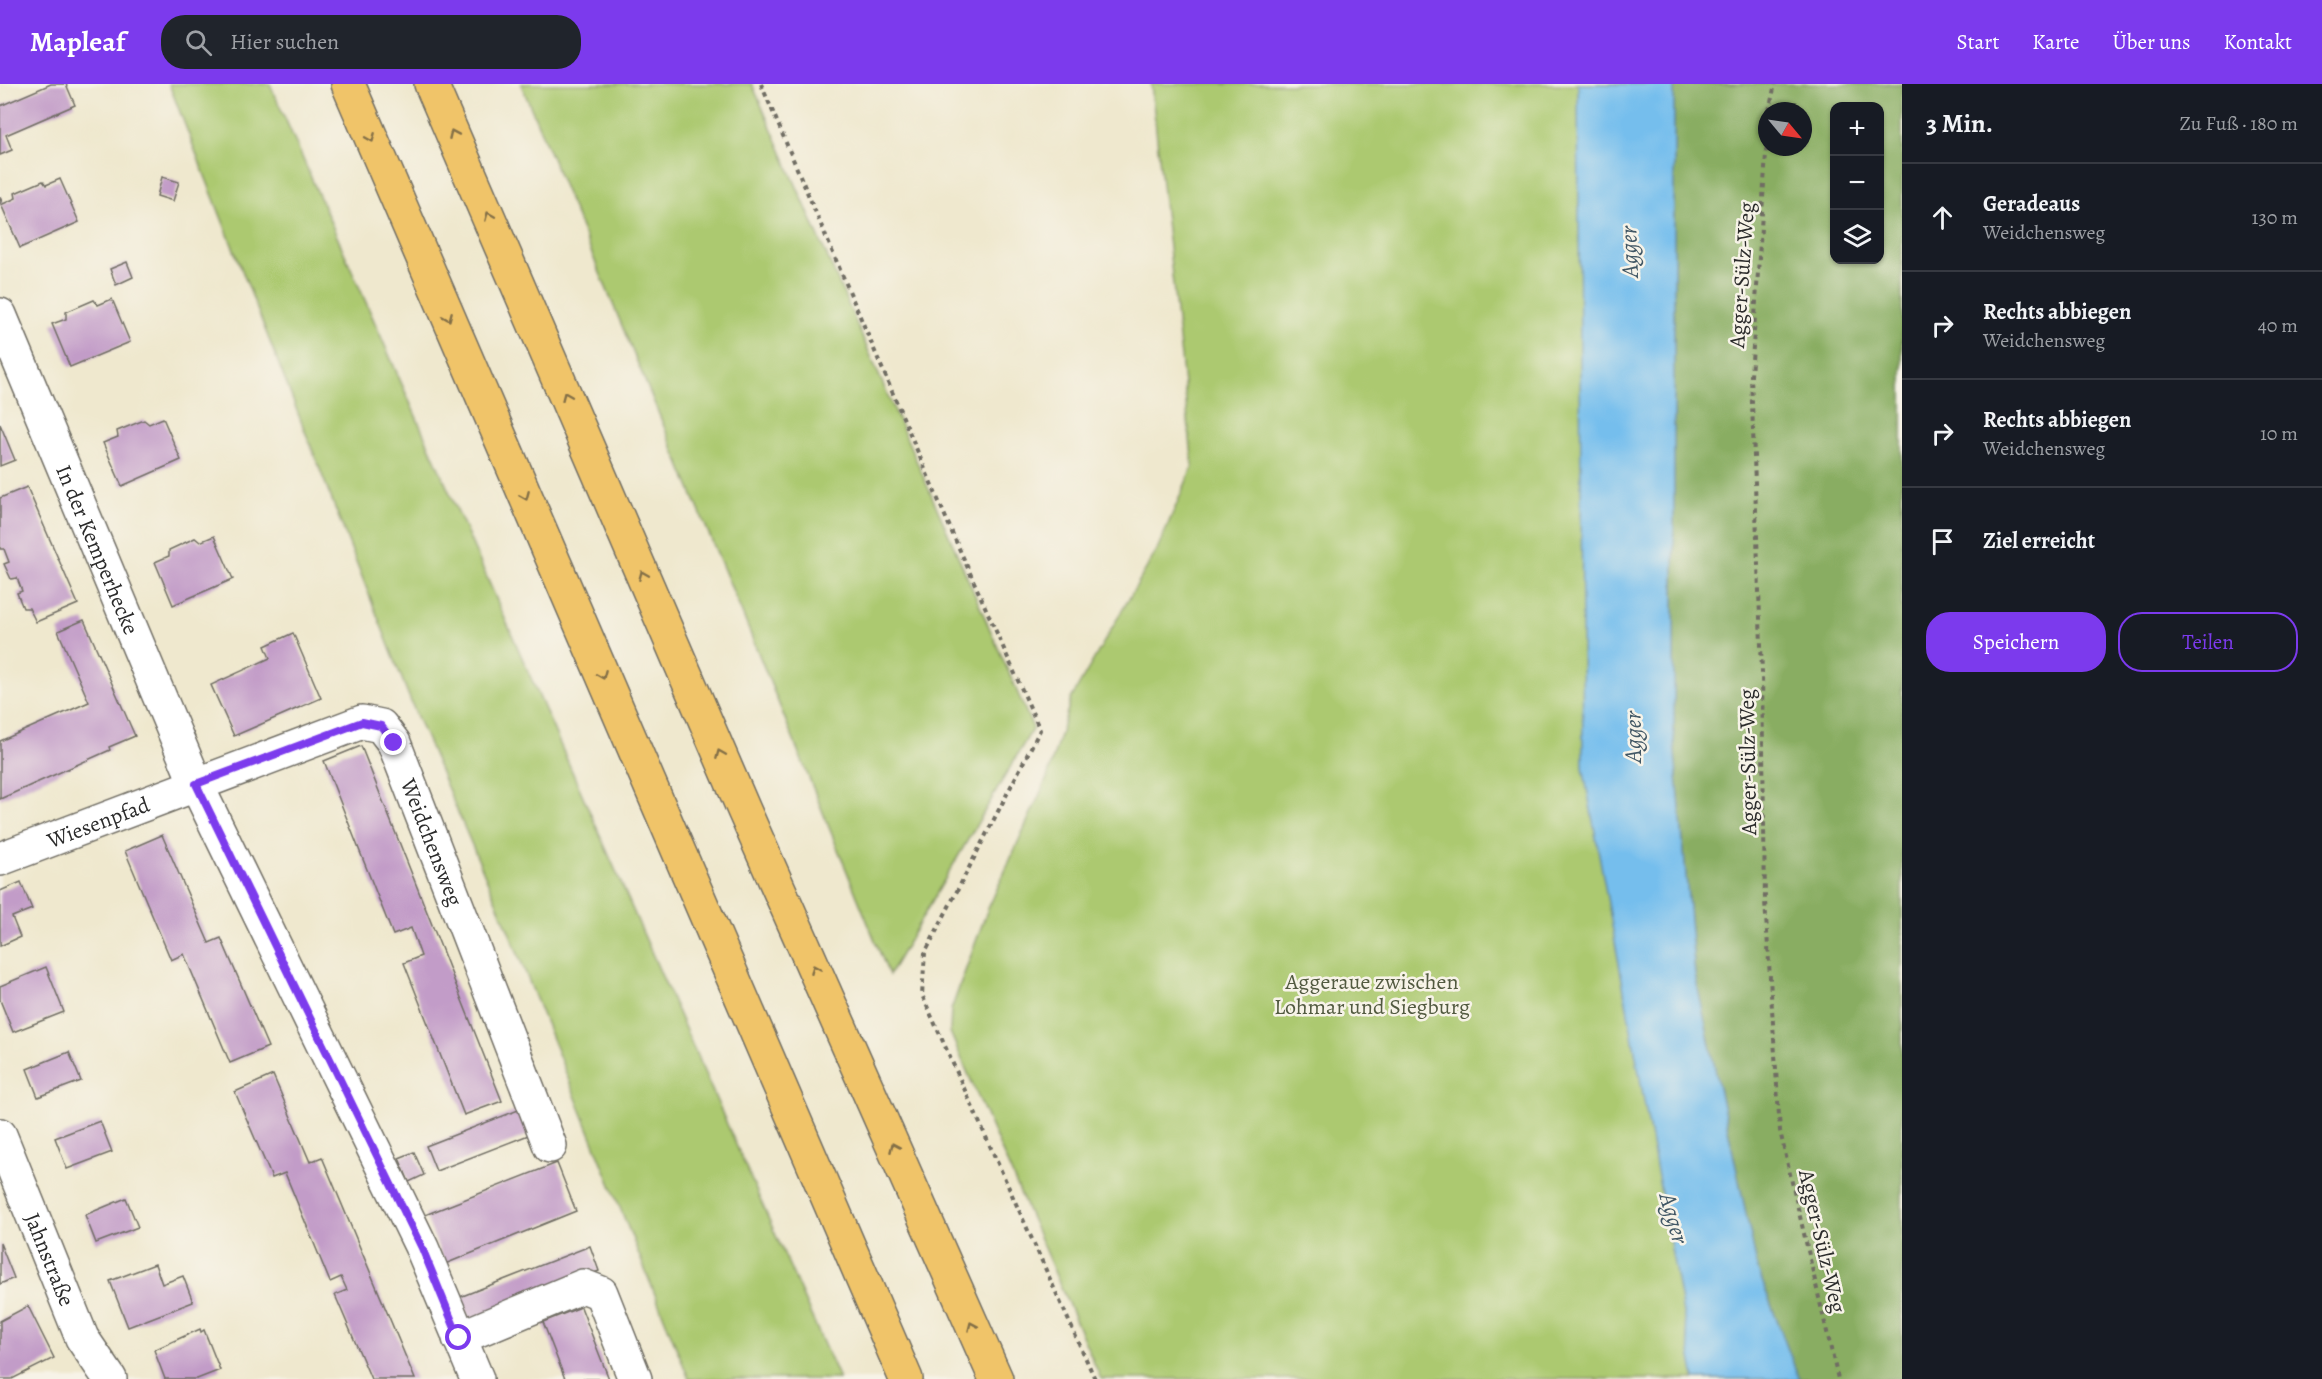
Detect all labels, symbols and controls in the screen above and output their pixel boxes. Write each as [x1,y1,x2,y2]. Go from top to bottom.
search box [161,15,581,69]
text: Mapleaf [30,23,125,61]
icon: search [182,26,215,59]
text: Hier suchen [230,27,339,57]
text: Start [1957,28,1999,56]
text: Karte [2032,28,2080,56]
text: Über uns [2113,28,2190,56]
text: Kontakt [2223,28,2292,56]
north arrow [1758,102,1812,156]
map controls [1830,102,1884,264]
button: + [1830,102,1884,156]
text: 3 Min. [1926,106,1993,141]
text: Zu Fuß · 180 m [2180,110,2298,137]
one-way arrow [449,130,461,141]
one-way arrow [364,131,376,142]
button: − [1830,156,1884,210]
text: Geradeaus [1983,189,2080,219]
street label: Agger-Sülz-Weg [1722,201,1762,350]
icon: ahead [1926,201,1959,234]
text: 130 m [2252,204,2298,231]
button: layers [1830,210,1884,264]
one-way arrow [484,212,496,223]
text: Weidchensweg [1983,219,2105,246]
water label: Agger [1612,225,1646,280]
text: Rechts abbiegen [1983,297,2131,327]
icon: right [1926,309,1959,342]
one-way arrow [441,310,453,321]
text: 40 m [2258,312,2298,339]
text: Weidchensweg [1983,327,2105,354]
one-way arrow [561,391,573,402]
text: Rechts abbiegen [1983,405,2131,435]
icon: right [1926,417,1959,450]
text: 10 m [2260,420,2298,447]
text: Weidchensweg [1983,435,2105,462]
street label: In der Kemperhecke [48,460,146,639]
one-way arrow [518,490,530,501]
icon: arrive [1926,525,1959,558]
text: Ziel erreicht [1983,526,2095,556]
one-way arrow [638,570,650,581]
button: Speichern [1926,612,2106,672]
button: Teilen [2118,612,2298,672]
one-way arrow [595,669,607,680]
street label: Agger-Sülz-Weg [1732,689,1764,836]
water label: Agger [1617,711,1649,765]
route end [380,729,406,755]
one-way arrow [715,749,727,760]
street label: Weidchensweg [393,773,470,910]
street label: Wiesenpfad [42,790,154,856]
one-way arrow [810,964,822,975]
park label: Aggeraue zwischen Lohmar und Siegburg [1274,967,1470,1022]
one-way arrow [889,1143,901,1154]
street label: Agger-Sülz-Weg [1791,1166,1853,1316]
water label: Agger [1651,1187,1697,1248]
street label: Jahnstraße [17,1209,82,1311]
one-way arrow [968,1321,980,1332]
route start [445,1324,471,1350]

